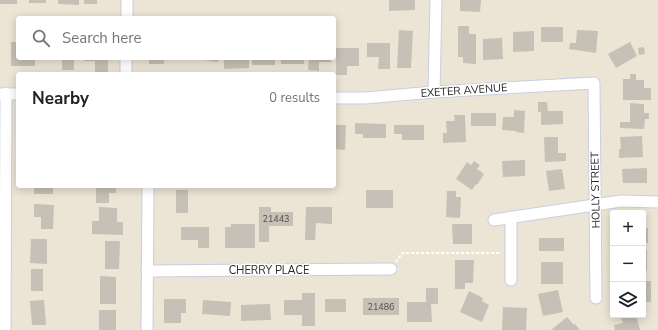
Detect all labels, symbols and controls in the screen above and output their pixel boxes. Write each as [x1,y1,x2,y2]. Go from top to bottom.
search box [16,16,336,60]
icon: search [30,27,52,49]
text: Search here [62,28,142,48]
street label: EXETER AVENUE [420,80,508,101]
text: Nearby [32,87,89,110]
text: 0 results [269,89,320,107]
street label: HOLLY STREET [587,151,604,228]
map controls [610,210,646,318]
button: + [610,210,646,246]
house number: 21443 [262,213,290,225]
button: − [610,246,646,282]
street label: CHERRY PLACE [229,263,309,278]
button: layers [610,282,646,318]
house number: 21486 [367,301,395,313]

